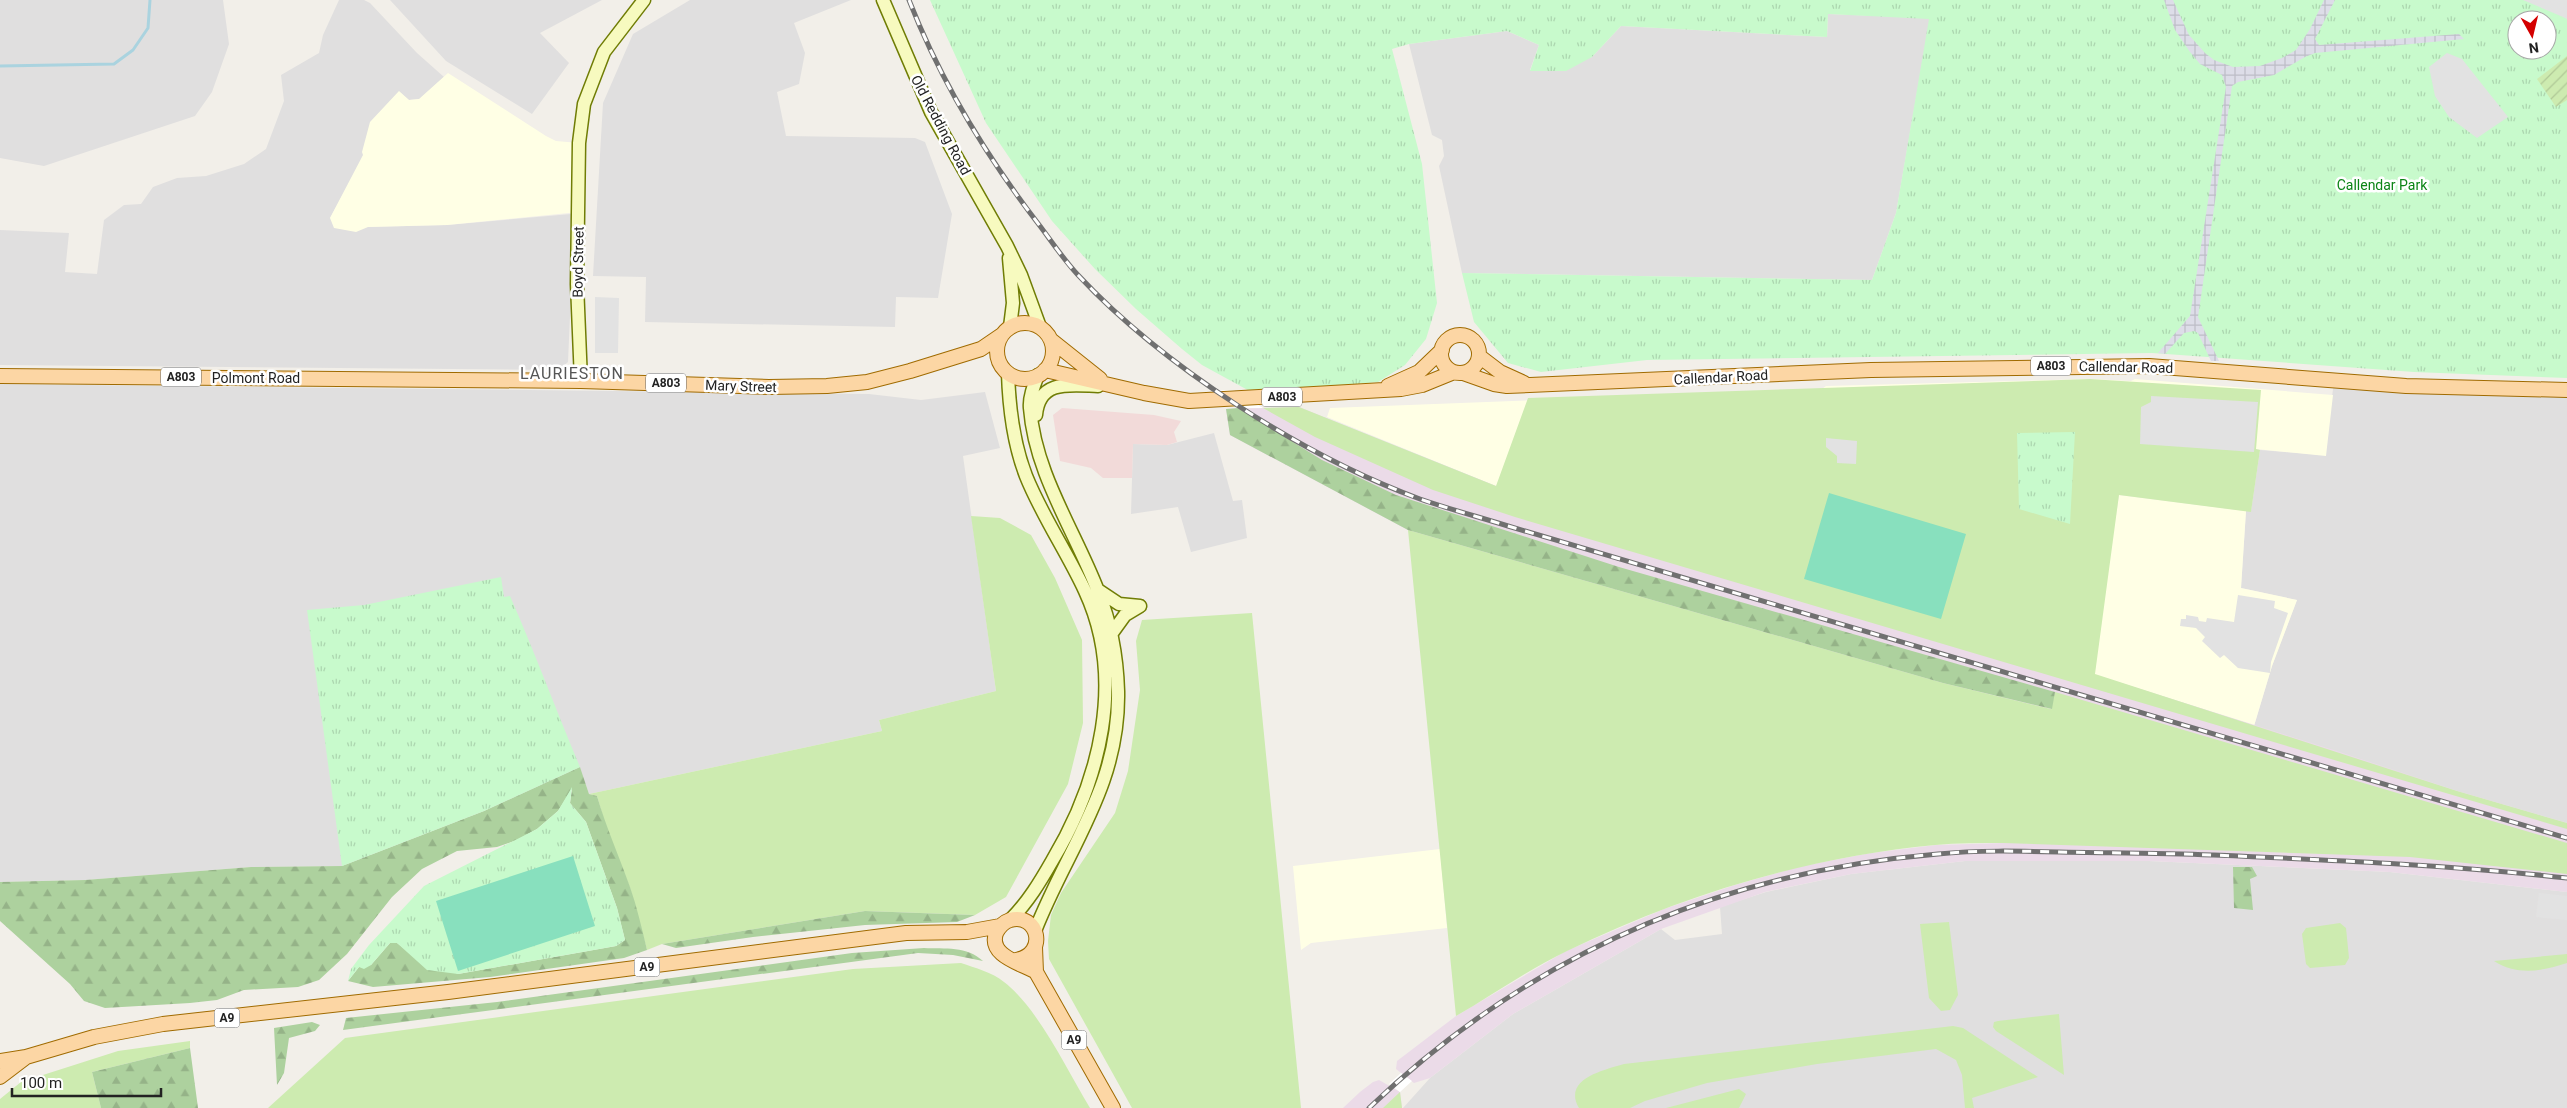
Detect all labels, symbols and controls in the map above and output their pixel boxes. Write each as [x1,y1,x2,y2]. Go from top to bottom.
north arrow [2507,10,2557,60]
text: N [2528,39,2540,56]
street label: Old Redding Road [908,72,974,178]
park label: Callendar Park [2337,177,2428,193]
street label: Boyd Street [569,226,587,298]
road number: A803 [2031,356,2071,376]
street label: Callendar Road [2079,358,2173,376]
district label: LAURIESTON [520,364,624,383]
street label: Callendar Road [1673,367,1769,387]
road number: A803 [161,368,201,387]
street label: Polmont Road [212,370,300,386]
road number: A803 [646,373,686,392]
street label: Mary Street [705,377,778,395]
road number: A803 [1262,388,1302,407]
road number: A9 [634,958,660,976]
road number: A9 [214,1008,240,1028]
road number: A9 [1062,1030,1086,1050]
scale bar [12,1066,161,1098]
text: 100 m [20,1074,62,1092]

